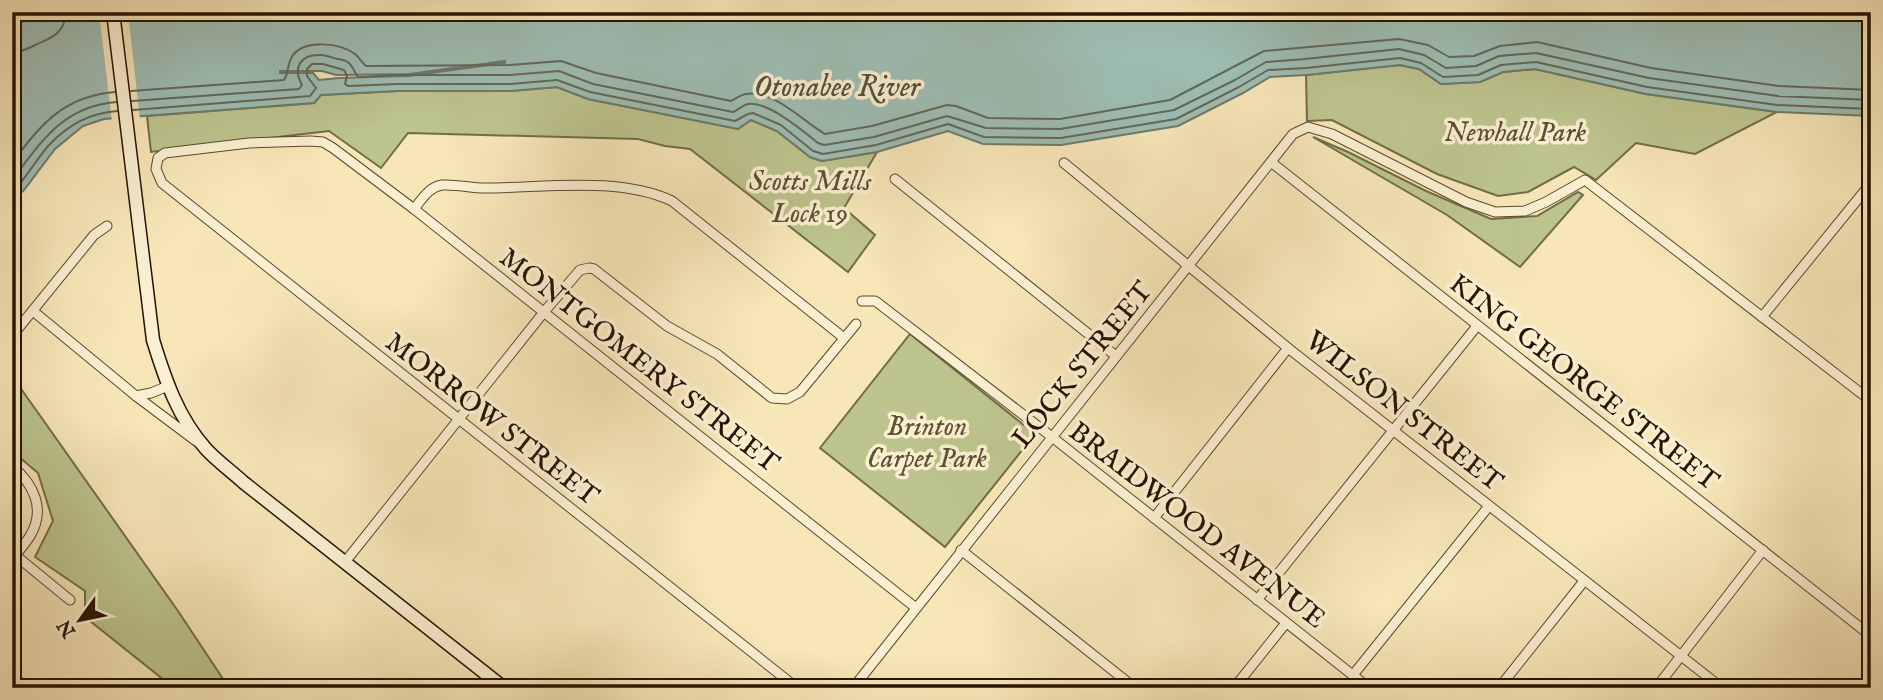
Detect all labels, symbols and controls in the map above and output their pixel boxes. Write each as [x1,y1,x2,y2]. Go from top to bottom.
water label: Otonabee River [754,69,922,107]
park label: Newhall Park [1444,116,1586,151]
park label: Scotts Mills Lock 19 [749,165,872,232]
street label: MONTGOMERY STREET [492,241,786,482]
street label: KING GEORGE STREET [1442,267,1726,500]
street label: LOCK STREET [1005,275,1161,456]
street label: WILSON STREET [1298,324,1510,500]
street label: MORROW STREET [378,326,606,515]
park label: Brinton Carpet Park [867,410,987,477]
street label: BRAIDWOOD AVENUE [1061,415,1332,637]
north arrow [46,584,116,654]
text: N [53,614,83,642]

